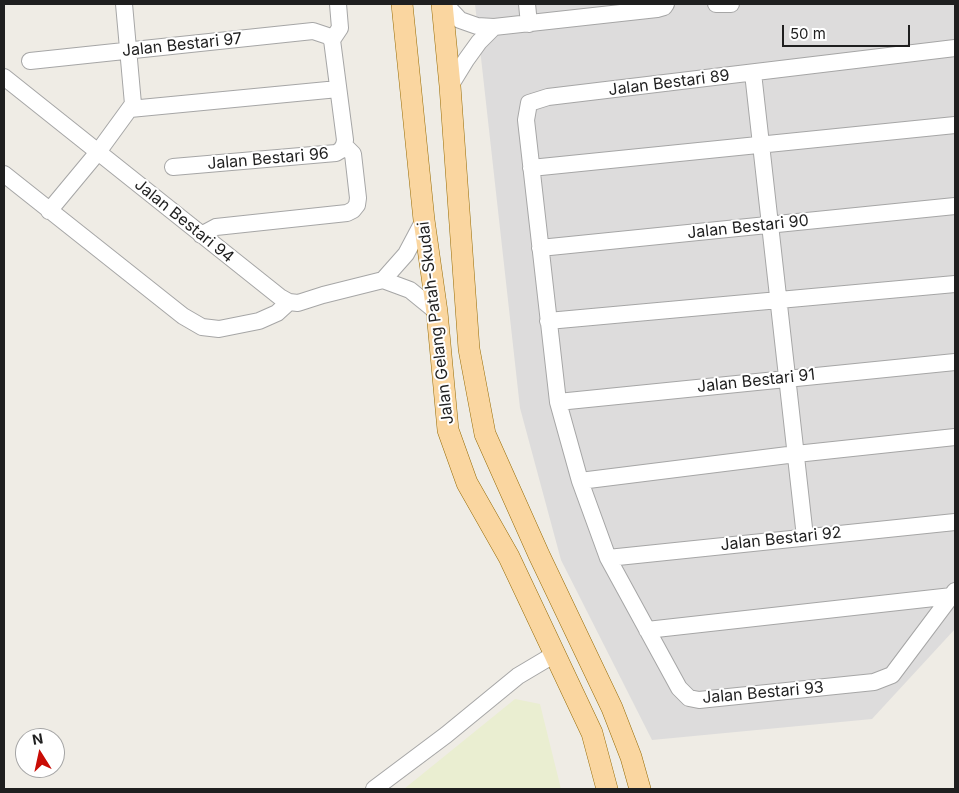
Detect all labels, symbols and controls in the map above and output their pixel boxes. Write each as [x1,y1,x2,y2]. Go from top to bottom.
scale bar [784,15,912,47]
text: 50 m [790,24,826,43]
street label: Jalan Bestari 97 [121,29,243,61]
street label: Jalan Bestari 89 [607,66,731,100]
street label: Jalan Bestari 96 [206,144,330,174]
street label: Jalan Bestari 94 [130,175,238,267]
street label: Jalan Bestari 90 [686,211,810,243]
street label: Jalan Gelang Patah-Skudai [414,220,458,426]
street label: Jalan Bestari 91 [696,365,816,397]
street label: Jalan Bestari 92 [719,523,843,555]
street label: Jalan Bestari 93 [701,678,825,708]
north arrow [15,728,65,778]
text: N [31,729,44,748]

